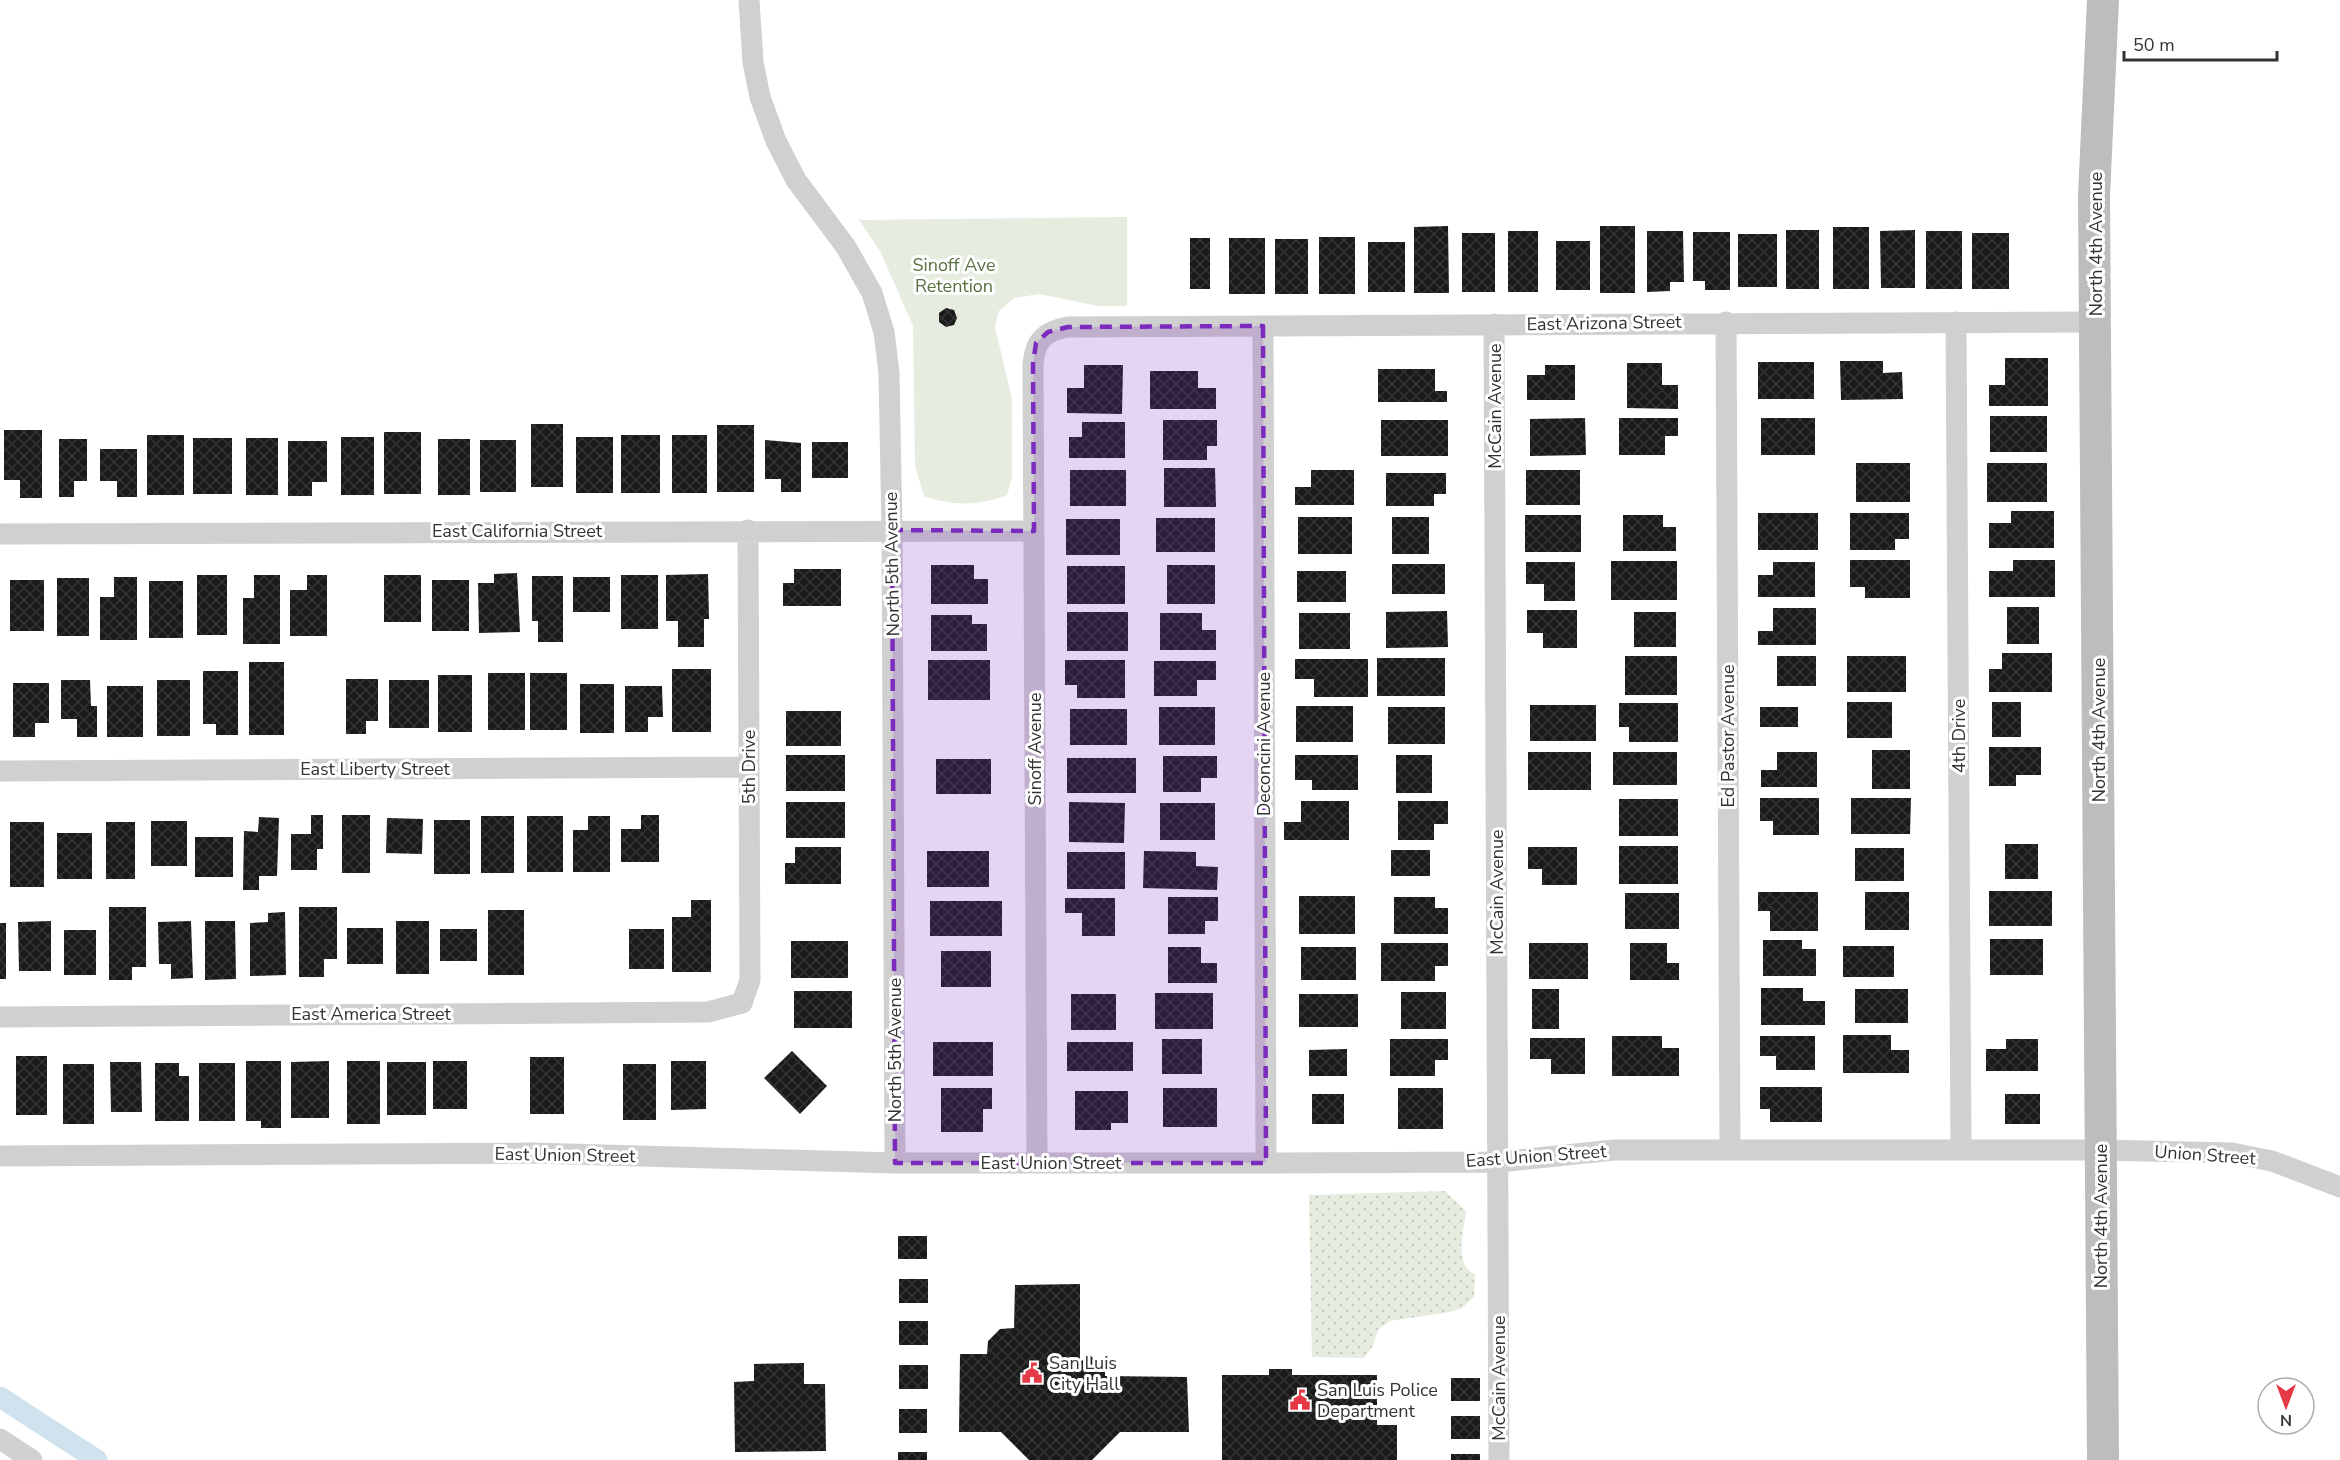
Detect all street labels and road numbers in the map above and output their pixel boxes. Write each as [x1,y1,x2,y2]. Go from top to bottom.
street label: North 4th Avenue [2084,172,2108,316]
street label: East Arizona Street [1526,310,1682,336]
street label: McCain Avenue [1483,343,1507,469]
street label: North 5th Avenue [879,491,905,637]
street label: East California Street [432,519,603,543]
street label: North 4th Avenue [2087,658,2111,802]
street label: Ed Pastor Avenue [1716,664,1740,808]
street label: Deconcini Avenue [1252,672,1276,816]
street label: Sinoff Avenue [1023,693,1047,805]
street label: 4th Drive [1947,699,1971,773]
street label: 5th Drive [737,730,761,804]
street label: East Liberty Street [300,757,451,781]
street label: McCain Avenue [1485,829,1509,955]
street label: North 5th Avenue [883,978,907,1122]
street label: East America Street [291,1002,452,1026]
street label: East Union Street [1465,1139,1608,1173]
street label: Union Street [2154,1139,2257,1171]
street label: East Union Street [494,1142,636,1168]
street label: North 4th Avenue [2089,1144,2113,1288]
street label: East Union Street [981,1151,1122,1175]
street label: McCain Avenue [1487,1315,1511,1441]

